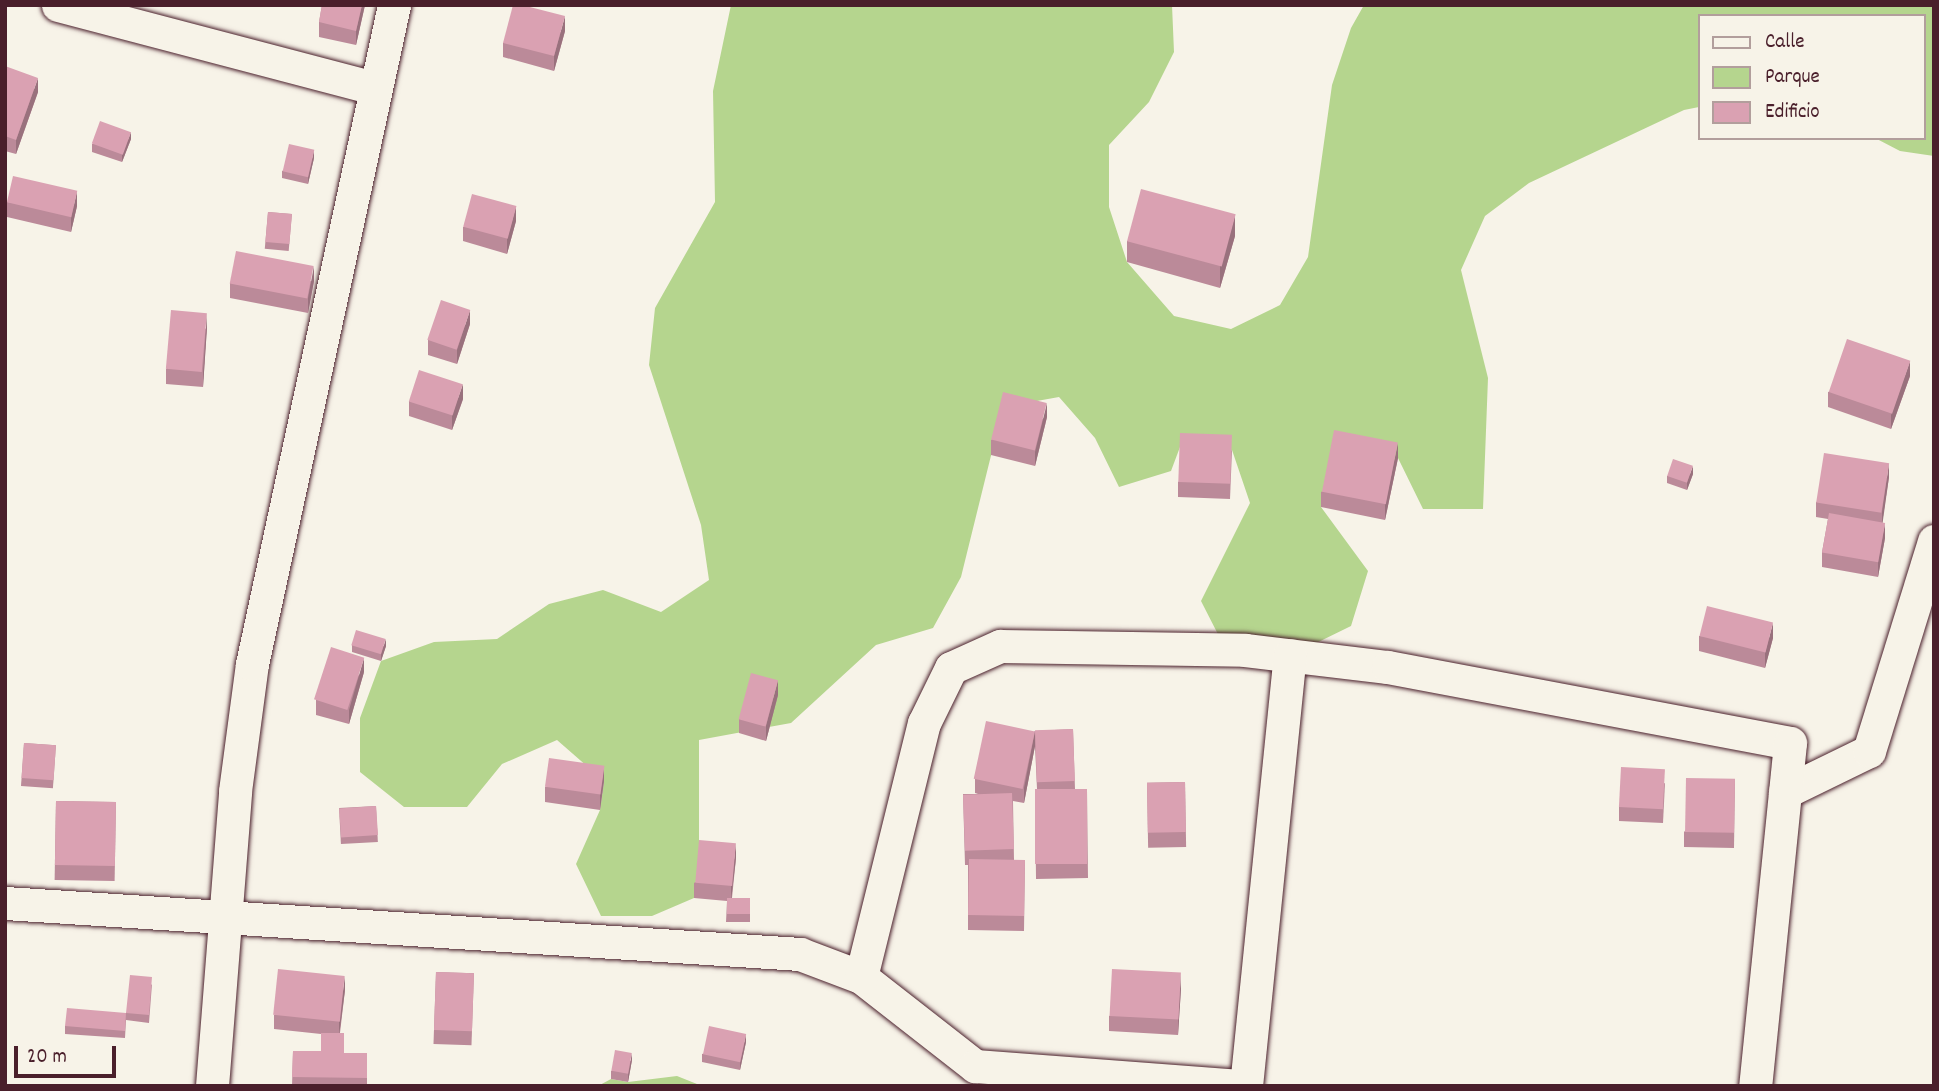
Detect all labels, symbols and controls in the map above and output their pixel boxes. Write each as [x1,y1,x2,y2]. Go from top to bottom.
legend [1698,14,1925,140]
text: Calle [1765,28,1804,58]
text: Parque [1765,63,1820,93]
text: Edificio [1765,98,1820,128]
scale bar [18,1032,119,1076]
text: 20 m [27,1043,67,1073]

